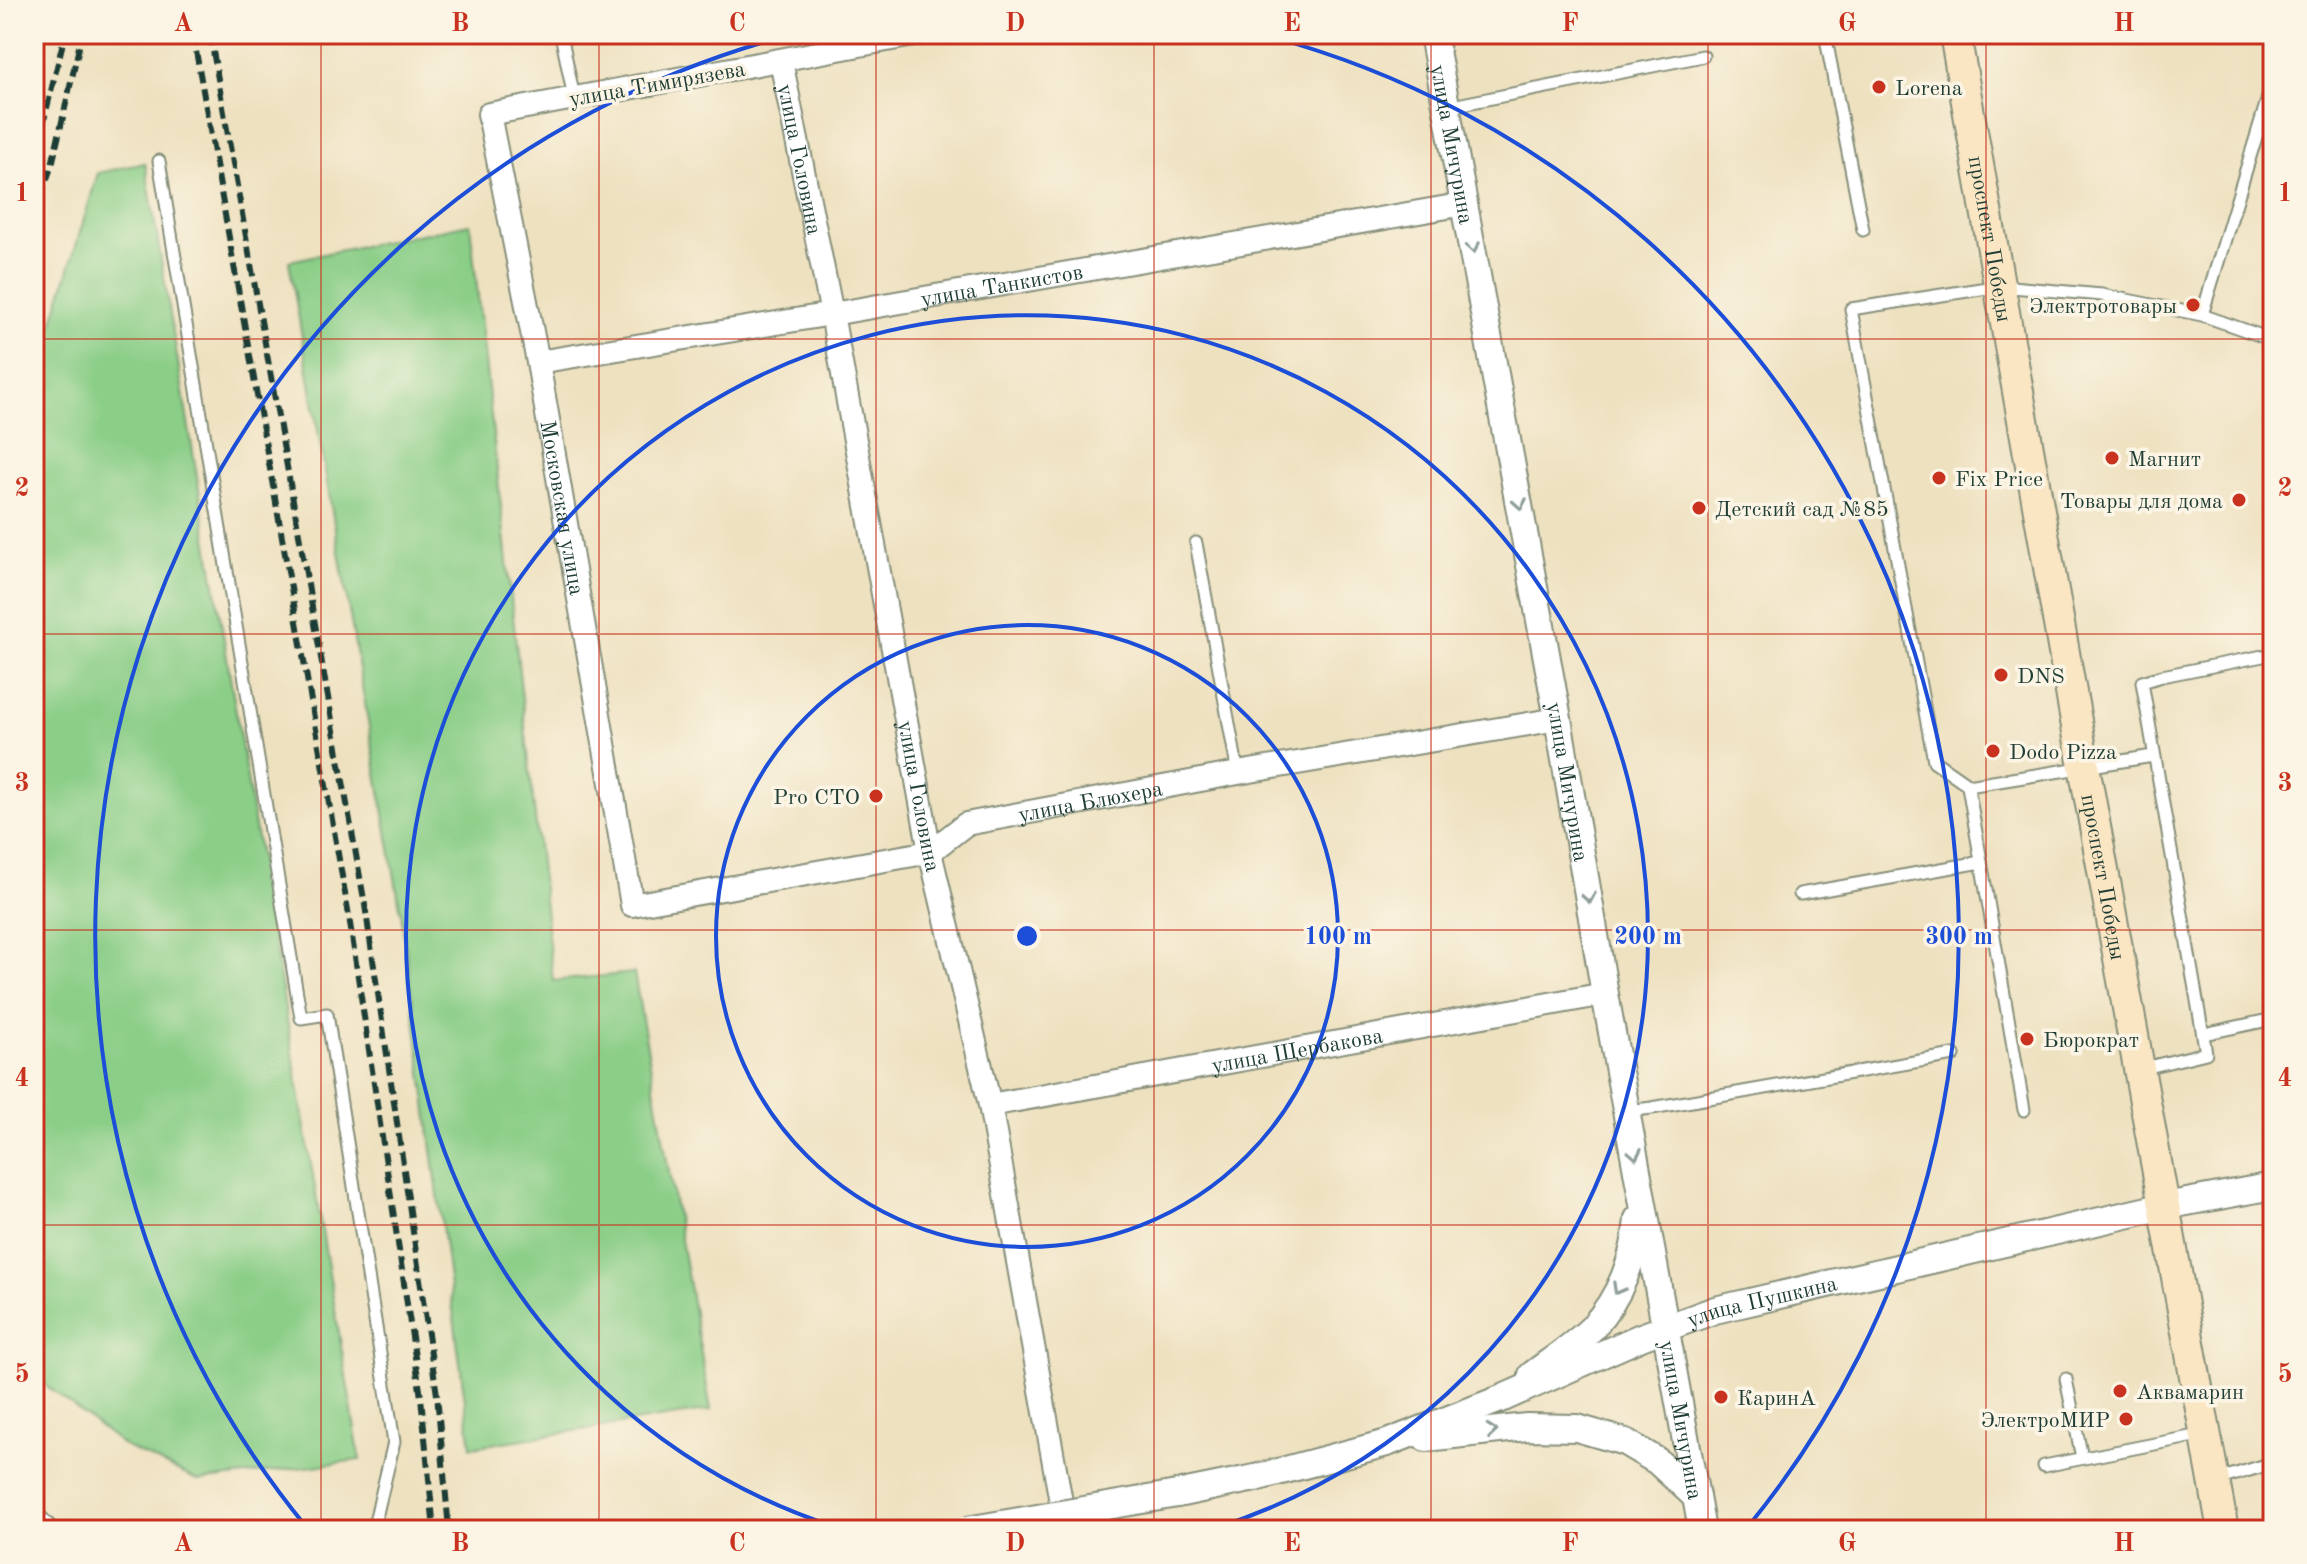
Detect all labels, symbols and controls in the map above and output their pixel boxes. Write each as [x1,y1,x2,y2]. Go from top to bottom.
text: A [173,11,193,37]
text: B [451,11,469,37]
text: C [728,11,746,37]
text: D [1005,11,1025,37]
text: E [1283,11,1301,37]
text: F [1561,11,1579,37]
text: G [1838,11,1856,37]
text: H [2113,11,2135,37]
street label: улица Тимирязева [568,59,747,111]
street label: улица Мичурина [1426,63,1476,226]
marker: Lorena [1870,78,1888,96]
place label: Lorena [1895,78,1963,100]
street label: улица Головина [773,82,825,237]
street label: проспект Победы [1964,154,2015,324]
text: 1 [14,181,30,207]
text: 1 [2277,181,2293,207]
one-way arrow [1464,241,1481,255]
street label: улица Танкистов [919,262,1085,311]
place label: Электротовары [2029,296,2177,318]
marker: Электротовары [2184,296,2202,314]
street label: Московская улица [535,419,587,597]
marker: Магнит [2103,449,2121,467]
place label: Магнит [2128,449,2201,471]
marker: Fix Price [1930,469,1948,487]
place label: Fix Price [1955,469,2043,491]
text: 2 [14,476,30,502]
text: 2 [2277,476,2293,502]
place label: Товары для дома [2060,491,2223,513]
marker: Товары для дома [2230,491,2248,509]
one-way arrow [1510,497,1527,511]
marker: Детский сад №85 [1690,499,1708,517]
place label: Детский сад №85 [1715,499,1889,521]
marker: DNS [1992,666,2010,684]
place label: DNS [2017,666,2065,688]
street label: улица Мичурина [1542,701,1591,864]
street label: улица Головина [893,719,943,874]
marker: Dodo Pizza [1984,742,2002,760]
place label: Dodo Pizza [2009,742,2117,764]
text: 3 [14,771,30,797]
text: 3 [2277,771,2293,797]
street label: улица Блюхера [1017,778,1165,827]
place label: Pro СТО [773,787,860,809]
marker: Pro СТО [867,787,885,805]
street label: проспект Победы [2076,792,2128,962]
one-way arrow [1579,891,1596,905]
centre of rings [1013,922,1041,950]
text: 100 m [1304,926,1372,950]
text: 200 m [1614,926,1682,950]
text: 300 m [1925,926,1993,950]
street label: улица Щербакова [1210,1025,1385,1078]
marker: Бюрократ [2018,1030,2036,1048]
place label: Бюрократ [2043,1030,2139,1052]
text: 4 [14,1066,30,1092]
text: 4 [2277,1066,2293,1092]
one-way arrow [1626,1147,1643,1160]
street label: улица Пушкина [1684,1273,1840,1332]
one-way arrow [1612,1281,1627,1295]
street label: улица Мичурина [1655,1339,1705,1502]
text: 5 [14,1362,30,1388]
text: 5 [2277,1362,2293,1388]
marker: Аквамарин [2111,1382,2129,1400]
place label: Аквамарин [2136,1382,2244,1404]
marker: КаринА [1712,1388,1730,1406]
place label: КаринА [1737,1388,1816,1410]
place label: ЭлектроМИР [1981,1410,2110,1432]
marker: ЭлектроМИР [2117,1410,2135,1428]
one-way arrow [1486,1423,1499,1440]
text: A [173,1531,193,1557]
text: B [451,1531,469,1557]
text: C [728,1531,746,1557]
text: D [1005,1531,1025,1557]
text: E [1283,1531,1301,1557]
text: F [1561,1531,1579,1557]
text: G [1838,1531,1856,1557]
text: H [2113,1531,2135,1557]

